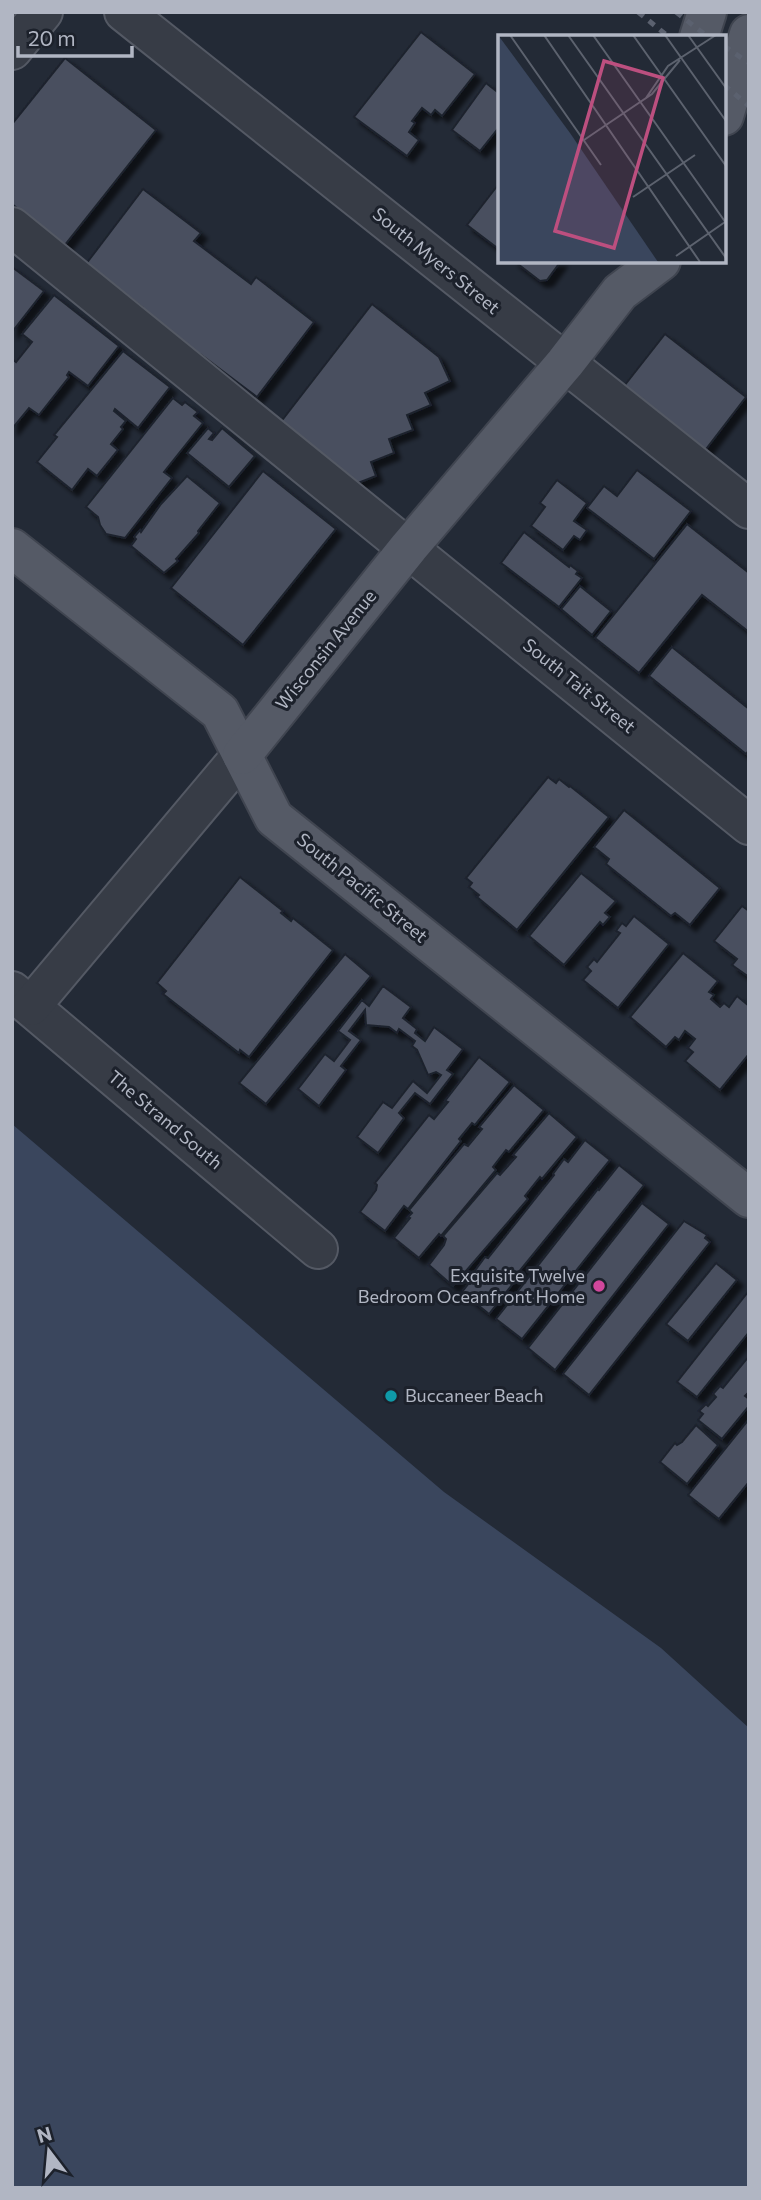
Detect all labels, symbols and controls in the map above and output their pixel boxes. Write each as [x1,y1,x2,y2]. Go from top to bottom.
scale bar [18,14,131,58]
text: 20 m [28,25,76,50]
inset map [498,35,726,262]
street label: South Myers Street [369,202,505,318]
street label: Wisconsin Avenue [270,585,380,714]
street label: South Tait Street [519,633,640,737]
street label: South Pacific Street [293,828,432,947]
street label: The Strand South [104,1065,227,1173]
place label: Exquisite Twelve Bedroom Oceanfront Home [358,1264,585,1307]
marker: Exquisite Twelve Bedroom Oceanfront Home [591,1278,607,1294]
place label: Buccaneer Beach [405,1384,544,1406]
marker: Buccaneer Beach [383,1388,399,1404]
north arrow [14,2116,84,2186]
text: N [34,2121,54,2147]

